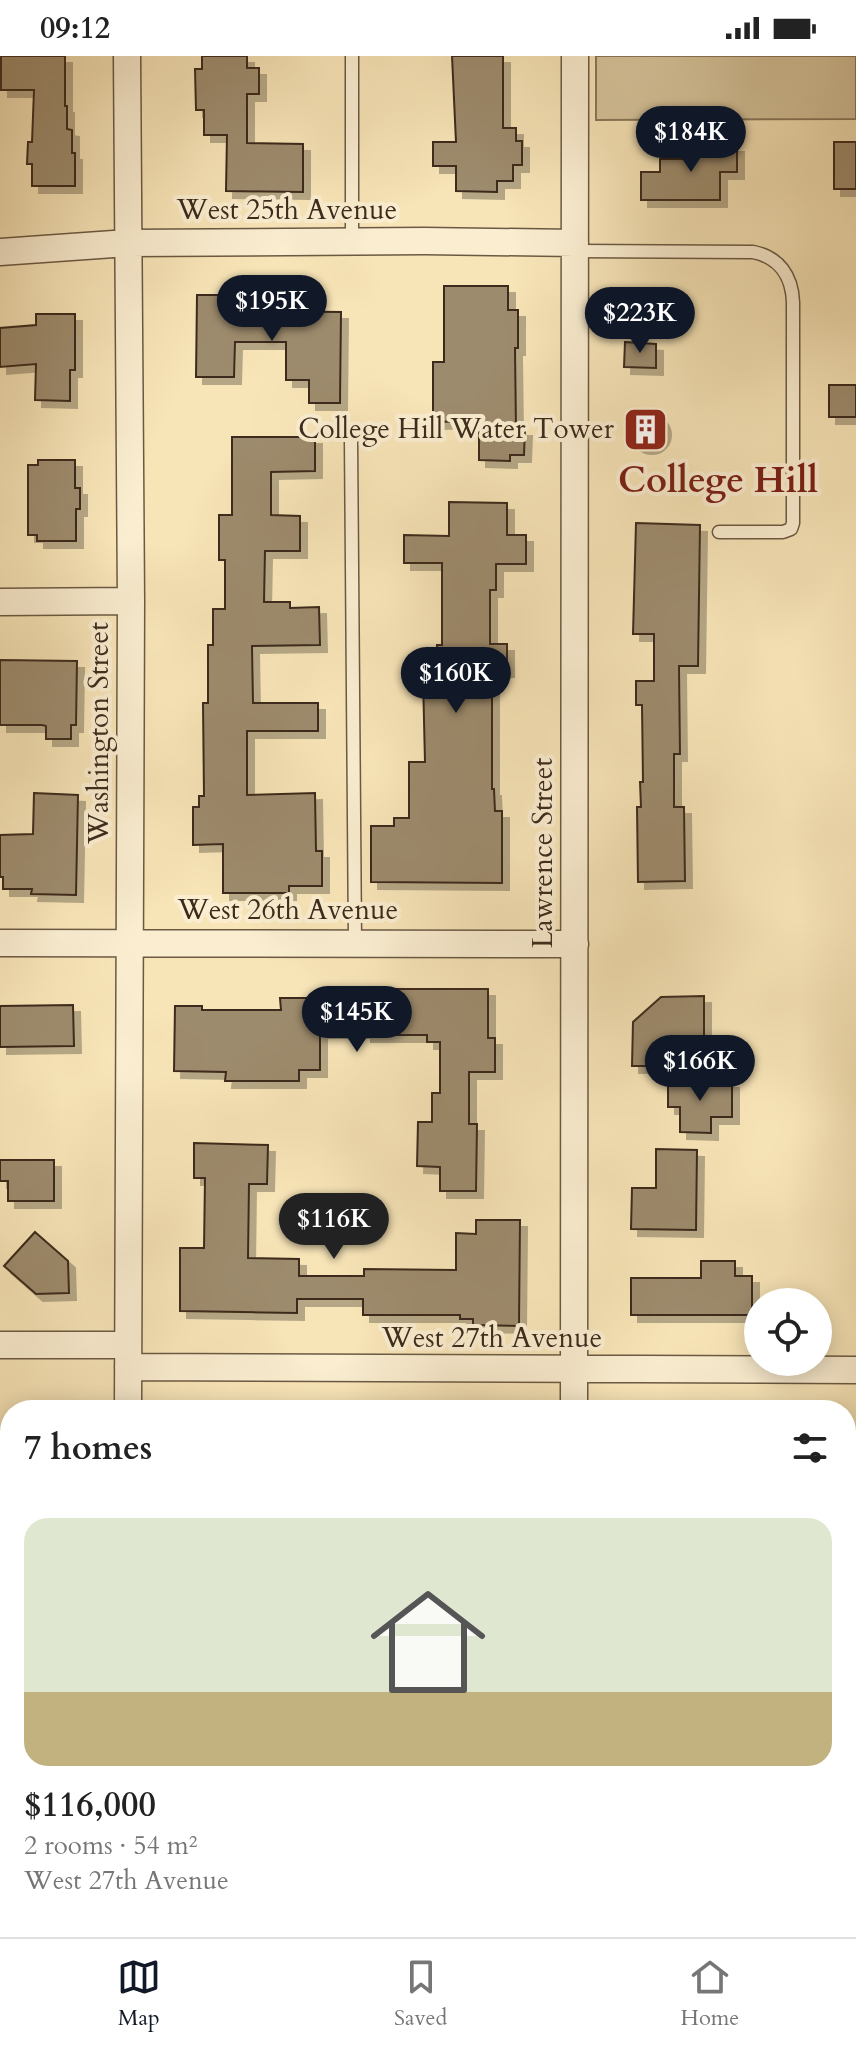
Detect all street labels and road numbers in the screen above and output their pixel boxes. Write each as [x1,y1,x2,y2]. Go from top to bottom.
street label: West 25th Avenue [176,191,397,229]
street label: Washington Street [80,622,118,845]
street label: Lawrence Street [524,758,562,948]
street label: West 26th Avenue [177,891,398,929]
street label: West 27th Avenue [381,1319,602,1357]

